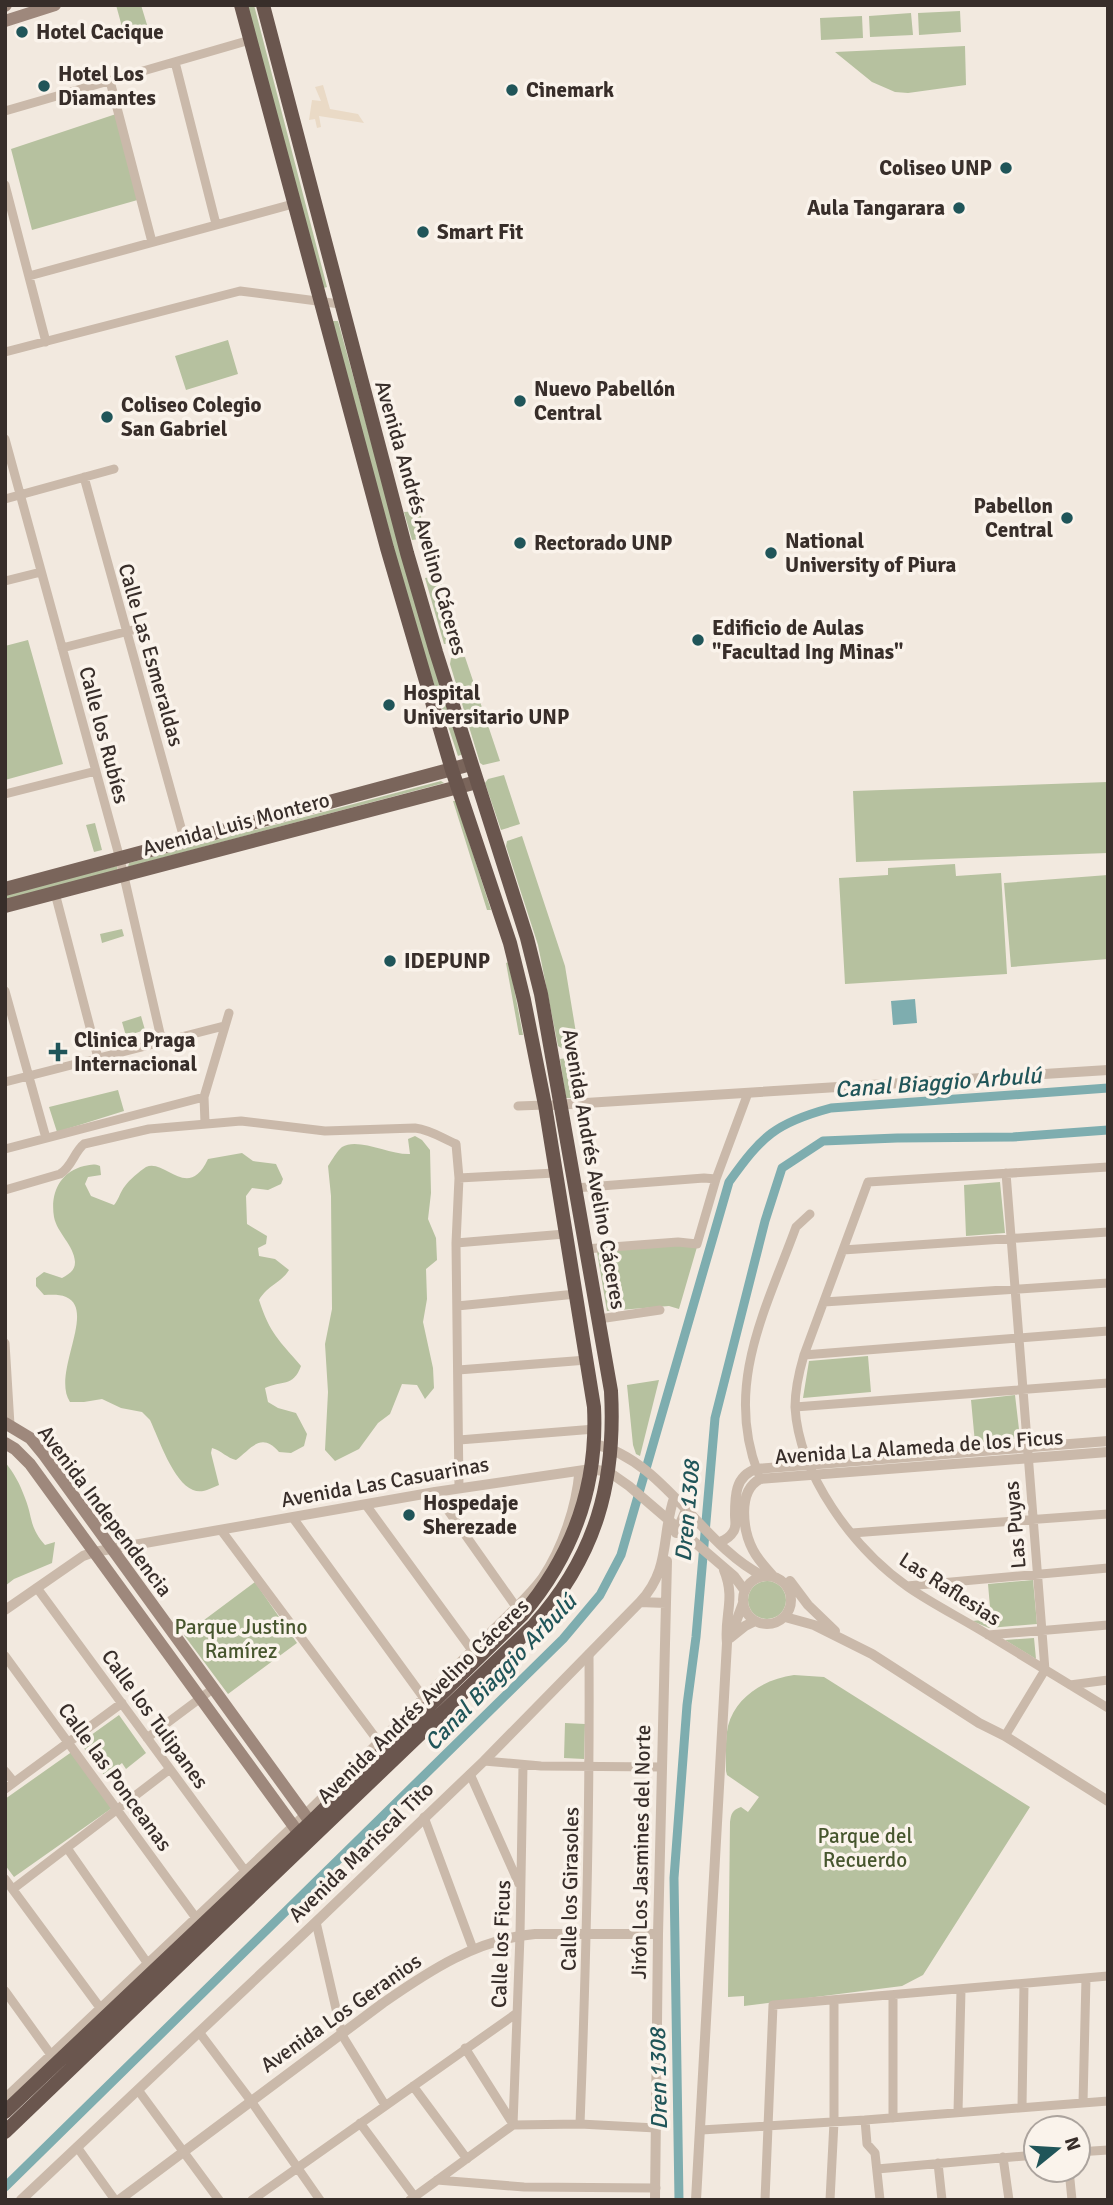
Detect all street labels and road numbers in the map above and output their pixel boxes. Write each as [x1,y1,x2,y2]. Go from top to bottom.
street label: Avenida Andrés Avelino Cáceres [369,378,473,658]
street label: Calle Las Esmeraldas [112,561,190,749]
street label: Calle los Rubíes [73,664,135,806]
street label: Avenida Luis Montero [140,787,332,861]
street label: Avenida Andrés Avelino Cáceres [557,1027,631,1311]
street label: Avenida Independencia [32,1420,178,1602]
street label: Avenida La Alameda de los Ficus [774,1424,1064,1470]
street label: Avenida Las Casuarinas [279,1451,491,1513]
street label: Las Puyas [998,1480,1032,1570]
street label: Las Raflesias [894,1546,1006,1632]
street label: Avenida Andrés Avelino Cáceres [312,1593,534,1809]
street label: Calle los Tulipanes [96,1644,214,1794]
street label: Calle las Ponceanas [53,1698,177,1856]
street label: Jirón Los Jasmines del Norte [626,1724,656,1980]
street label: Avenida Mariscal Tito [283,1776,439,1928]
street label: Calle los Girasoles [556,1807,584,1971]
street label: Calle los Ficus [486,1880,516,2008]
street label: Avenida Los Geranios [256,1948,426,2078]

